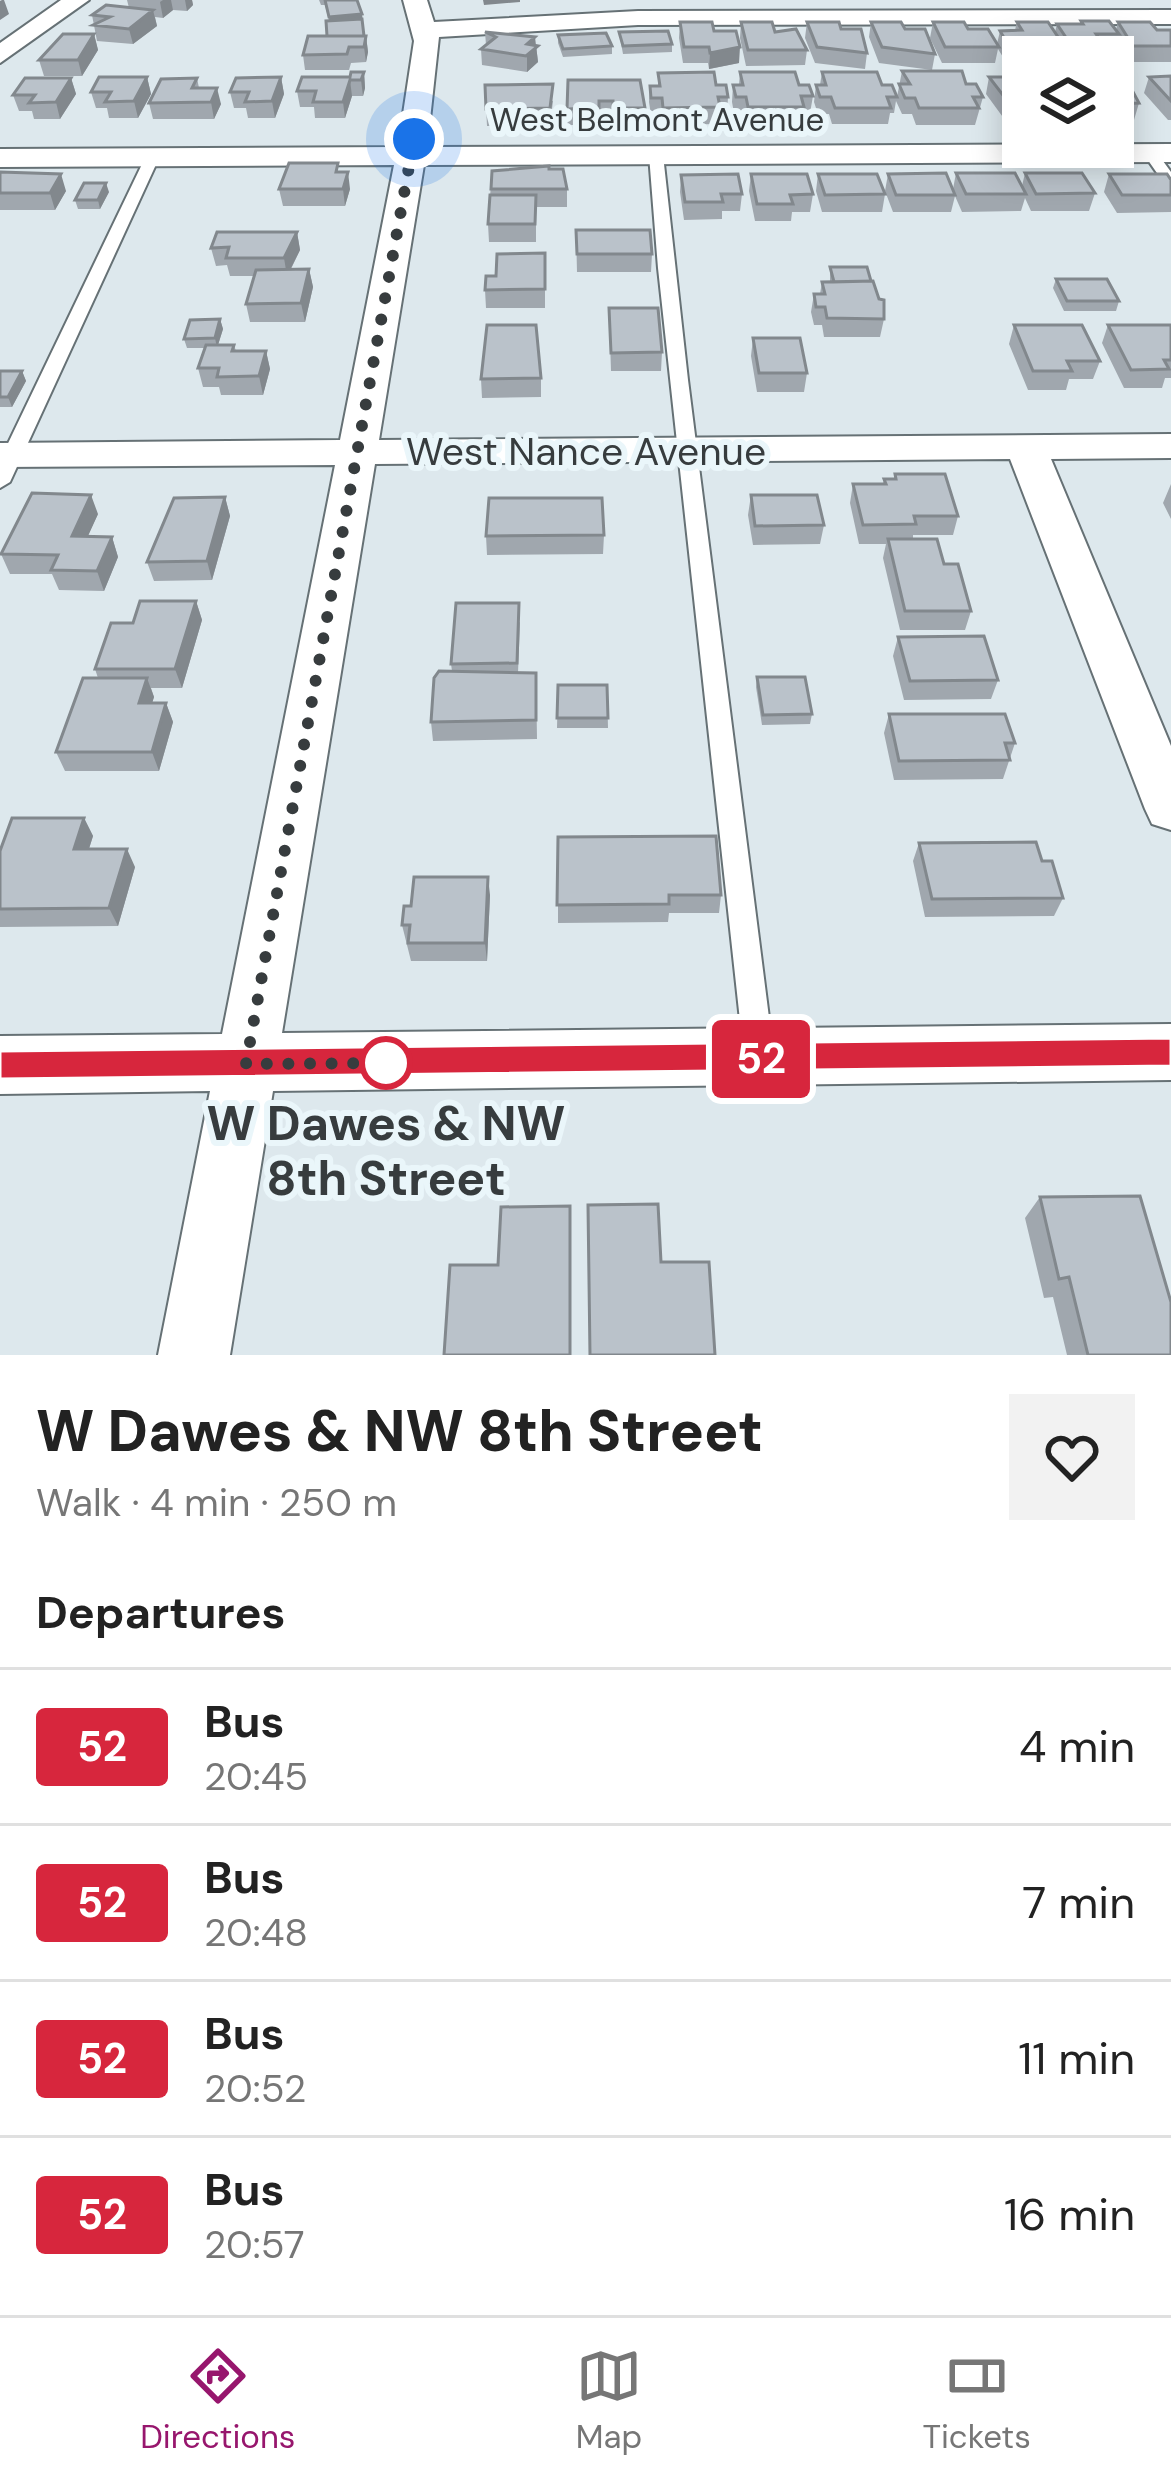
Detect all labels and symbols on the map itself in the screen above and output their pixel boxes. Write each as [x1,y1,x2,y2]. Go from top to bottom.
street label: West Belmont Avenue [490,98,824,141]
your location [384,109,444,169]
street label: West Nance Avenue [406,426,766,477]
line badge: 52 [707,1020,815,1098]
marker: W Dawes & NW 8th Street [361,1038,411,1088]
place label: W Dawes & NW 8th Street [207,1092,565,1210]

